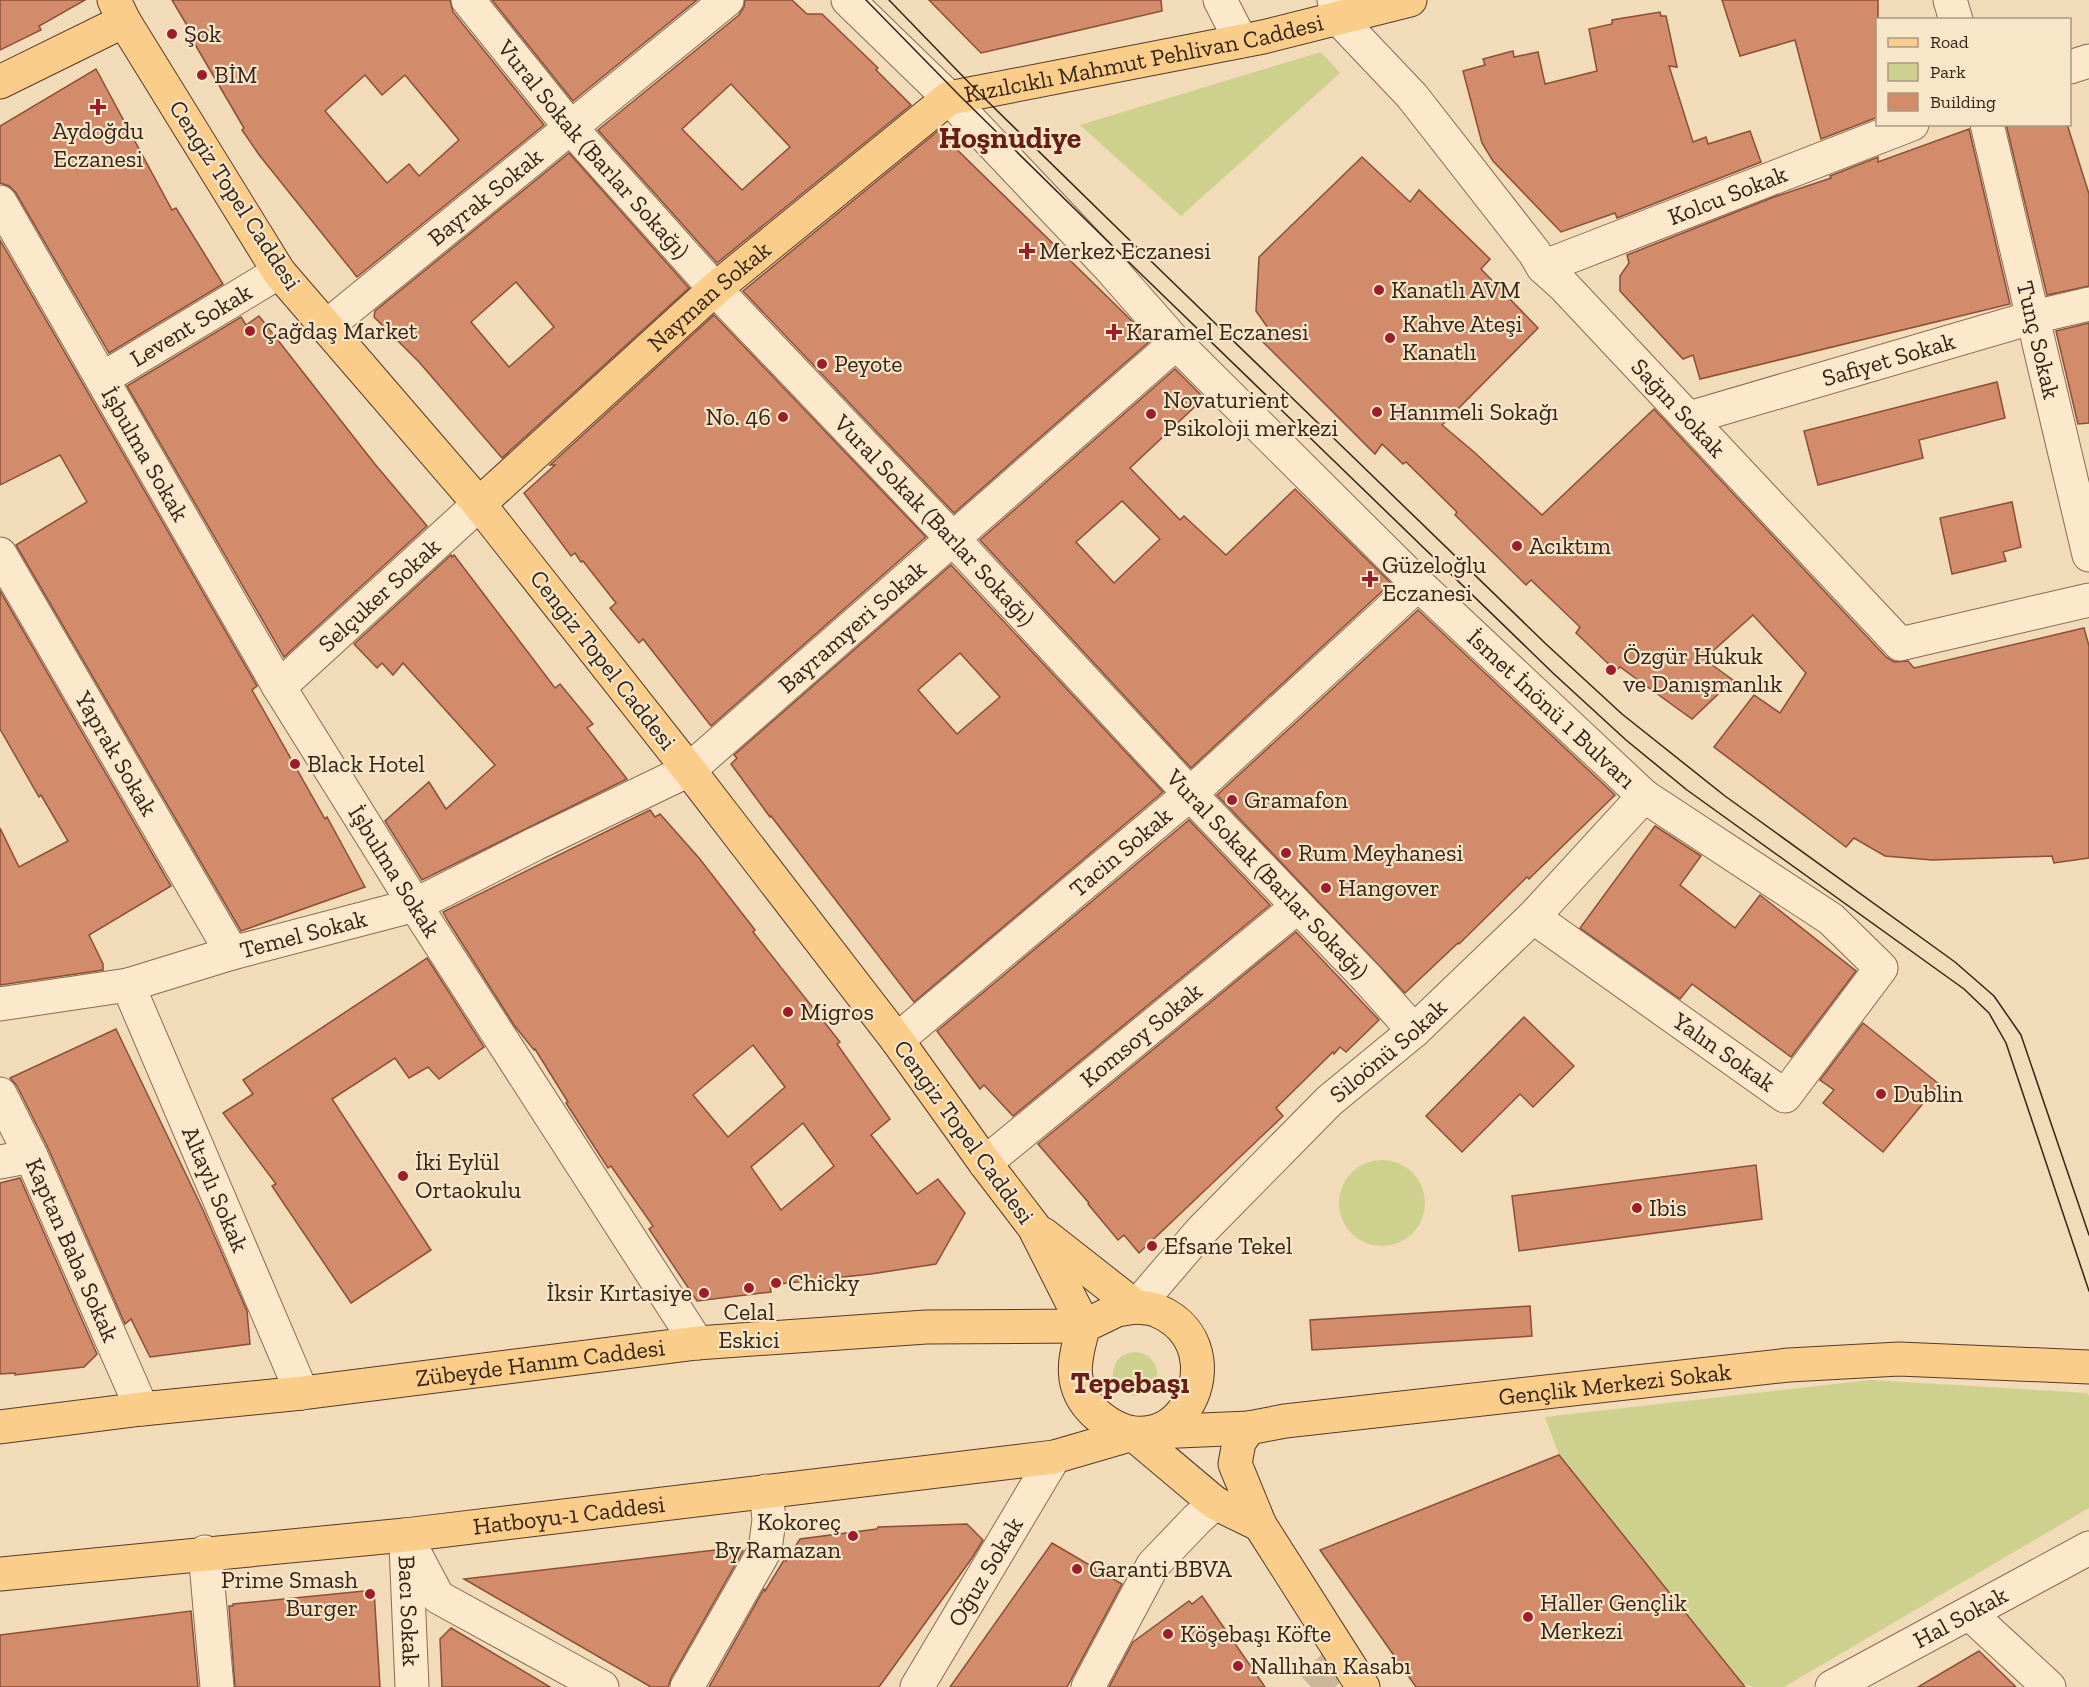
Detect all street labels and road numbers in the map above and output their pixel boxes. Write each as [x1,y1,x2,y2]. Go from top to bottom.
street label: Kızılcıklı Mahmut Pehlivan Caddesi [962,7,1326,109]
street label: Vural Sokak (Barlar Sokağı) [491,33,696,264]
street label: Cengiz Topel Caddesi [163,94,308,295]
street label: Bayrak Sokak [422,141,548,252]
street label: Kolcu Sokak [1664,159,1792,231]
street label: Nayman Sokak [641,234,777,357]
street label: Levent Sokak [125,277,257,373]
street label: Tunç Sokak [2011,278,2067,402]
street label: Safiyet Sokak [1819,326,1959,392]
street label: Sağın Sokak [1625,352,1733,463]
street label: İşbulma Sokak [96,382,196,527]
street label: Vural Sokak (Barlar Sokağı) [827,407,1041,632]
street label: Selçuker Sokak [312,531,446,658]
street label: Bayramyeri Sokak [772,554,932,699]
street label: Cengiz Topel Caddesi [524,564,683,756]
street label: İsmet İnönü 1 Bulvarı [1461,623,1642,795]
street label: Yaprak Sokak [69,685,164,821]
street label: Vural Sokak (Barlar Sokağı) [1160,762,1375,985]
street label: İşbulma Sokak [342,800,447,943]
street label: Tacin Sokak [1063,800,1178,903]
street label: Temel Sokak [237,903,370,964]
street label: Komsoy Sokak [1074,976,1208,1093]
street label: Siloönü Sokak [1323,992,1453,1109]
street label: Yalın Sokak [1667,1005,1782,1098]
street label: Cengiz Topel Caddesi [888,1034,1041,1230]
street label: Altaylı Sokak [176,1122,255,1257]
street label: Kaptan Baba Sokak [20,1154,126,1347]
street label: Zübeyde Hanım Caddesi [414,1332,667,1392]
street label: Gençlik Merkezi Sokak [1497,1356,1733,1411]
street label: Hatboyu-1 Caddesi [471,1489,667,1541]
street label: Oğuz Sokak [941,1511,1029,1632]
street label: Bacı Sokak [392,1555,426,1668]
street label: Hal Sokak [1908,1580,2013,1654]

